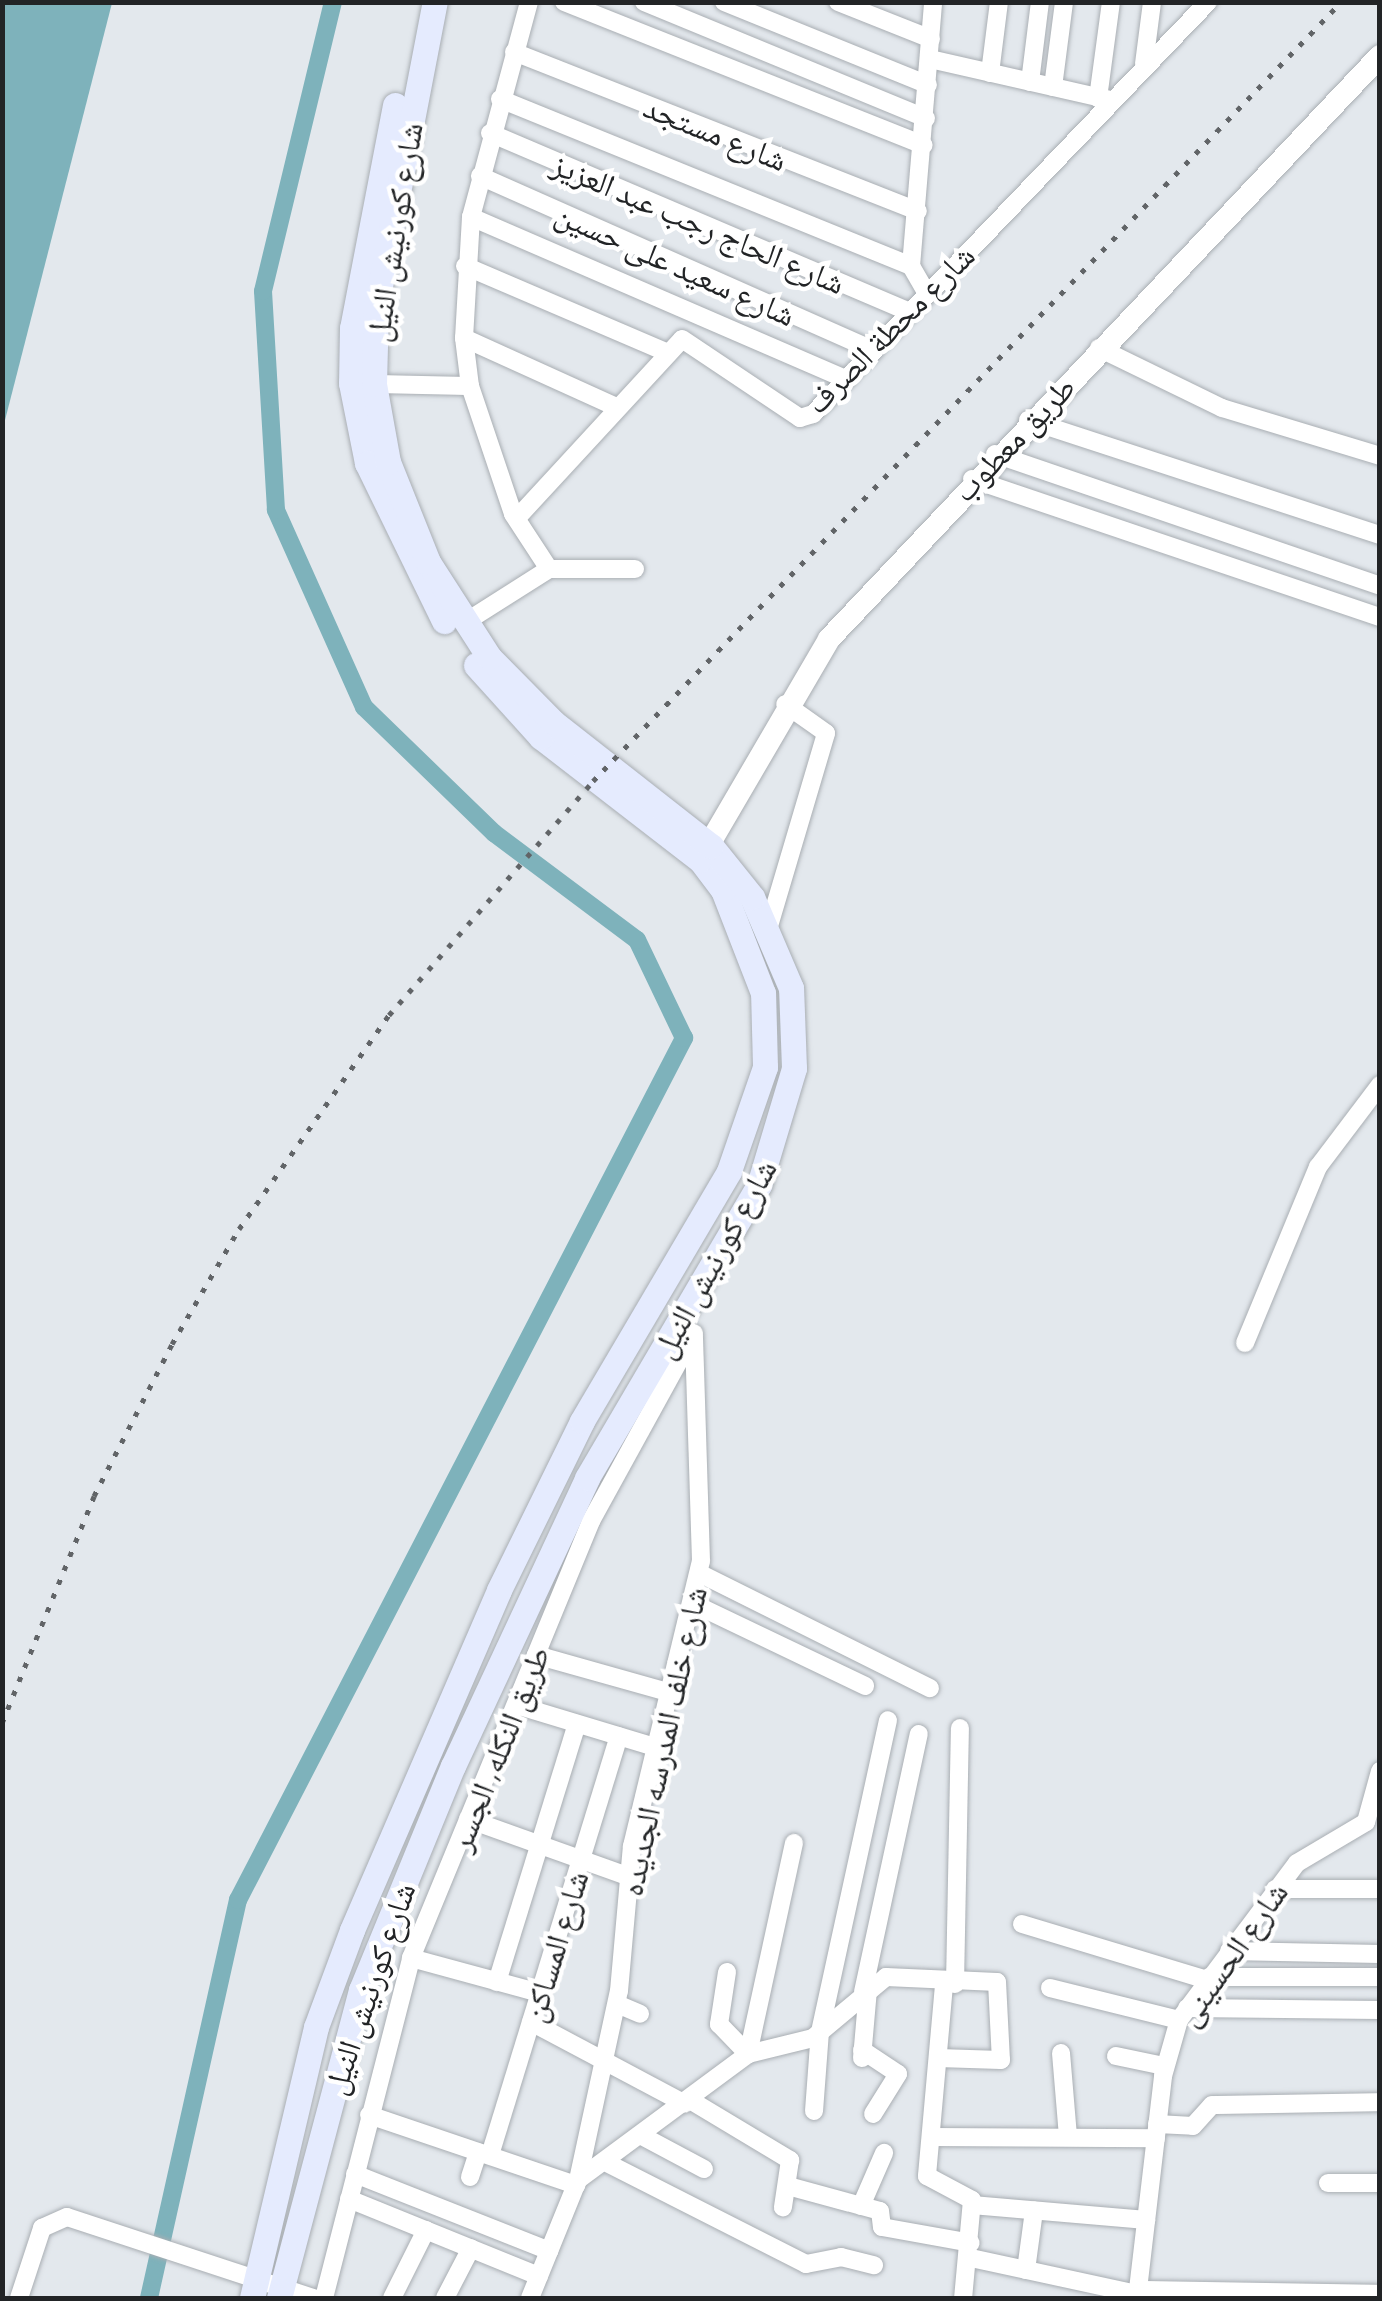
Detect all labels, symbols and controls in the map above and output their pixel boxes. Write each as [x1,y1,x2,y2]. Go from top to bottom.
street label: شارع مستجد [639,86,793,178]
street label: شارع كورنيش النيل [357,120,429,344]
street label: شارع الحاج رجب عبد العزيز [547,143,851,301]
street label: شارع سعيد على حسين [550,193,802,333]
street label: شارع محطة الصرف [796,235,982,421]
street label: طريق معطوب [944,367,1082,509]
street label: شارع كورنيش النيل [643,1152,783,1364]
street label: شارع خلف المدرسه الجديده [610,1583,714,1899]
street label: طريق النكله, الجسر [439,1640,557,1856]
street label: شارع المساكن [513,1866,595,2026]
street label: شارع الحسينى [1167,1874,1295,2032]
street label: شارع كورنيش النيل [314,1877,422,2099]

